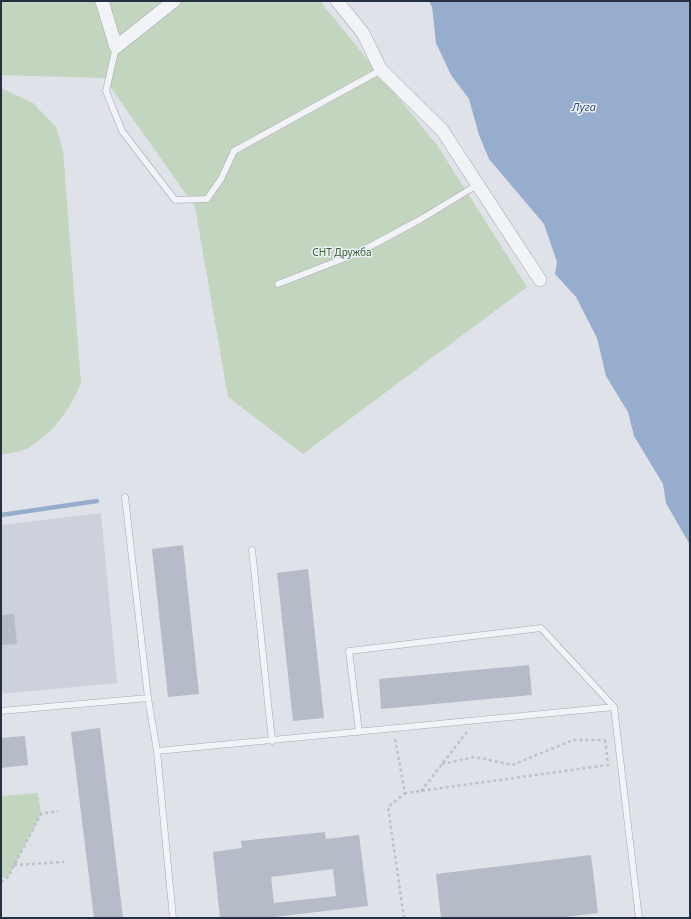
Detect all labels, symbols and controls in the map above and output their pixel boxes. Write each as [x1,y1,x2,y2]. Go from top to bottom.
water label: Луга [571,99,596,114]
park label: СНТ Дружба [312,245,372,259]

